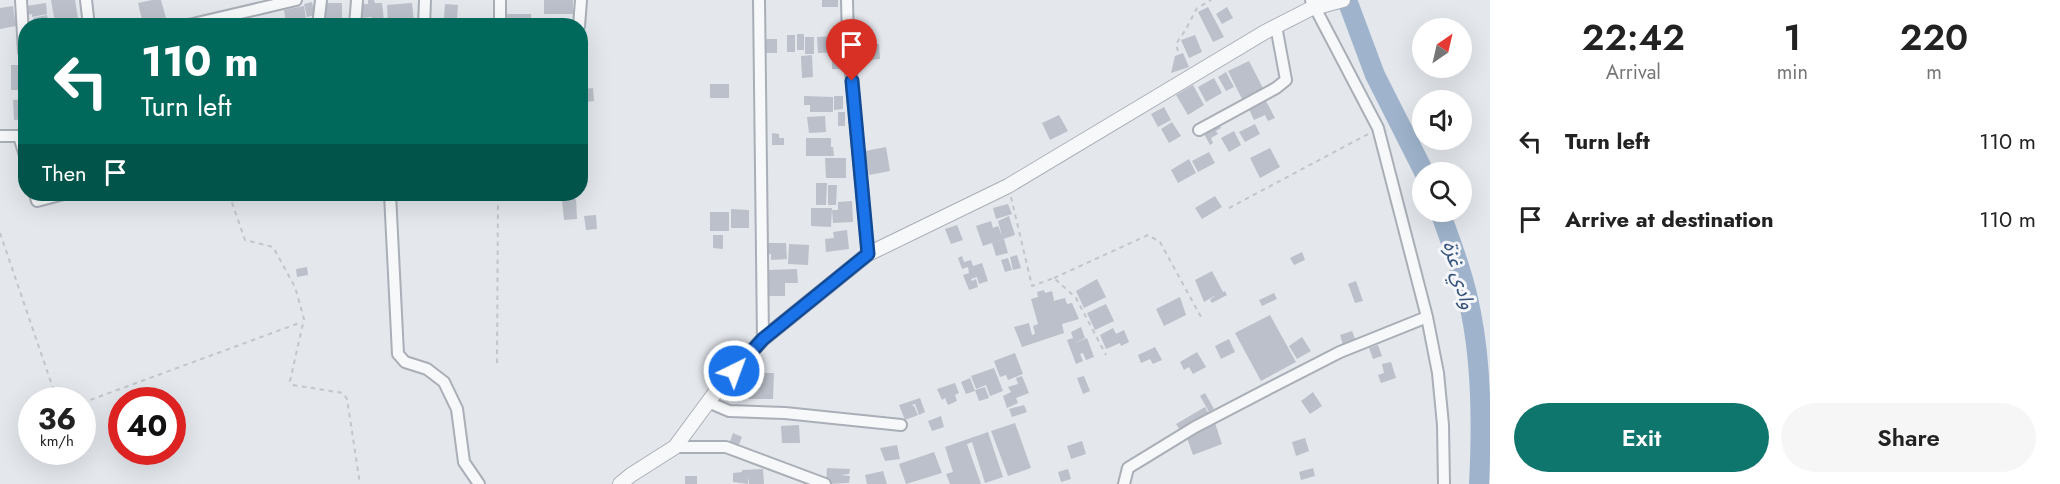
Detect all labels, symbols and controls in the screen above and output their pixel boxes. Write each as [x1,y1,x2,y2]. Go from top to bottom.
text: 22:42 [1582,11,1685,63]
text: 1 [1783,11,1801,63]
text: 220 [1900,11,1968,63]
north arrow [1412,18,1472,78]
map controls [1412,18,1472,222]
pin [826,19,877,81]
icon: arrive [835,28,868,61]
text: 110 m [141,31,259,92]
icon: left [42,42,120,120]
text: Arrival [1606,58,1661,87]
text: min [1777,58,1808,87]
text: m [1926,58,1942,87]
text: Turn left [141,87,231,126]
button: sound [1412,90,1472,150]
icon: left [1514,125,1547,158]
text: Turn left [1565,125,1650,157]
text: 110 m [1979,125,2036,157]
icon: arrive [99,156,132,189]
text: Then [42,157,87,189]
button: search [1412,162,1472,222]
icon: arrive [1514,203,1547,236]
text: Arrive at destination [1565,203,1774,235]
text: 110 m [1979,203,2036,235]
water label: وادي غزة [1435,237,1483,313]
position arrow [702,339,766,403]
speed limit sign: 40 [108,387,186,465]
text: 36 [38,397,76,440]
button: Exit [1514,403,1769,472]
button: Share [1781,403,2036,472]
text: km/h [40,430,74,452]

